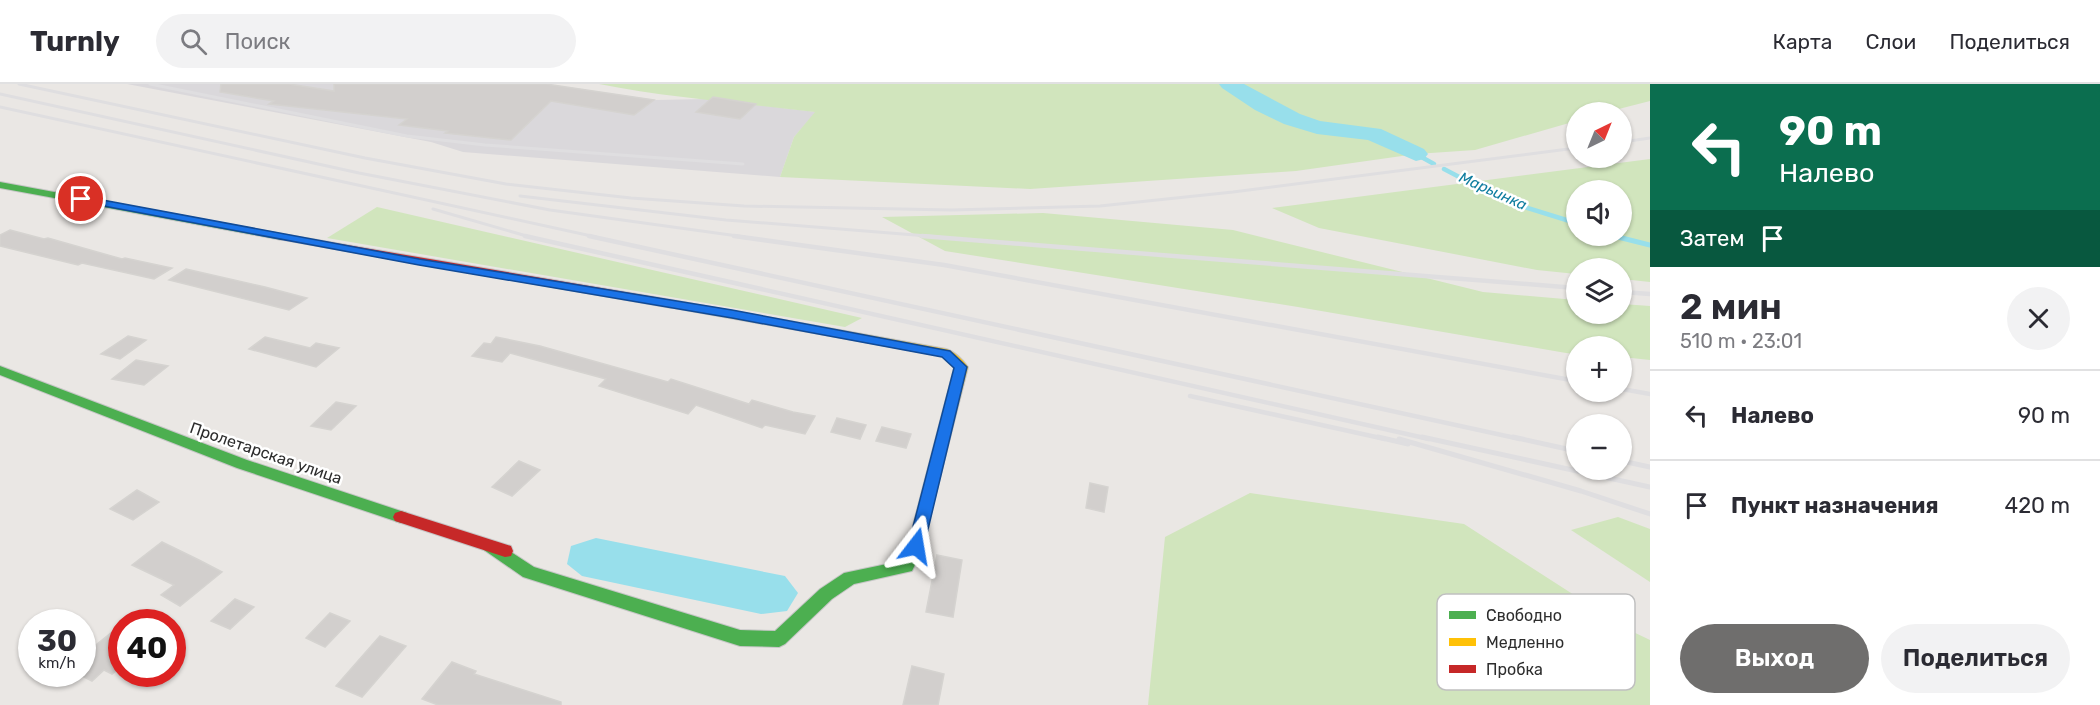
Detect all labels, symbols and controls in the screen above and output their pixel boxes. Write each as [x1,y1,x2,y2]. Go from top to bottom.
search box [156,14,576,68]
text: Turnly [30,25,120,58]
icon: search [177,25,210,58]
text: Поиск [225,28,290,55]
text: Карта [1772,29,1832,54]
text: Слои [1865,29,1916,54]
text: Поделиться [1949,29,2070,54]
north arrow [1566,102,1632,168]
map controls [1566,102,1632,480]
text: 90 m [1779,106,1882,156]
icon: left [1680,108,1758,186]
text: Налево [1779,157,1875,189]
water label: Марьинка [1456,168,1530,214]
pin [55,173,106,224]
button: sound [1566,180,1632,246]
icon: arrive [64,182,97,215]
icon: arrive [1756,222,1789,255]
text: Затем [1680,225,1744,252]
button: layers [1566,258,1632,324]
text: 2 мин [1680,285,1782,328]
button: close [2007,287,2070,350]
text: 510 m · 23:01 [1680,329,1802,353]
button: + [1566,336,1632,402]
icon: left [1680,399,1713,432]
text: Налево [1731,402,1814,429]
text: 90 m [2018,402,2070,429]
button: − [1566,414,1632,480]
street label: Пролетарская улица [187,418,345,488]
icon: arrive [1680,489,1713,522]
text: Пункт назначения [1731,492,1939,519]
text: 420 m [2005,492,2070,519]
position arrow [884,514,948,578]
legend [1437,594,1635,690]
text: Свободно [1486,606,1562,625]
speed limit sign: 40 [108,609,186,687]
text: 30 [37,623,77,659]
button: Выход [1680,624,1869,693]
button: Поделиться [1881,624,2070,693]
text: Медленно [1486,633,1564,652]
text: km/h [38,654,76,672]
text: Пробка [1486,660,1543,679]

